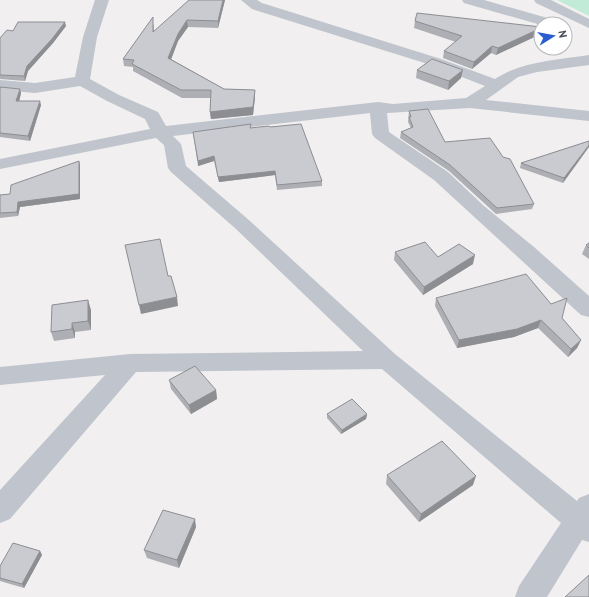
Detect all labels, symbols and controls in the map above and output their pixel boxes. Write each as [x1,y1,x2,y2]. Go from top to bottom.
north arrow [533,16,573,56]
text: N [555,29,570,39]

